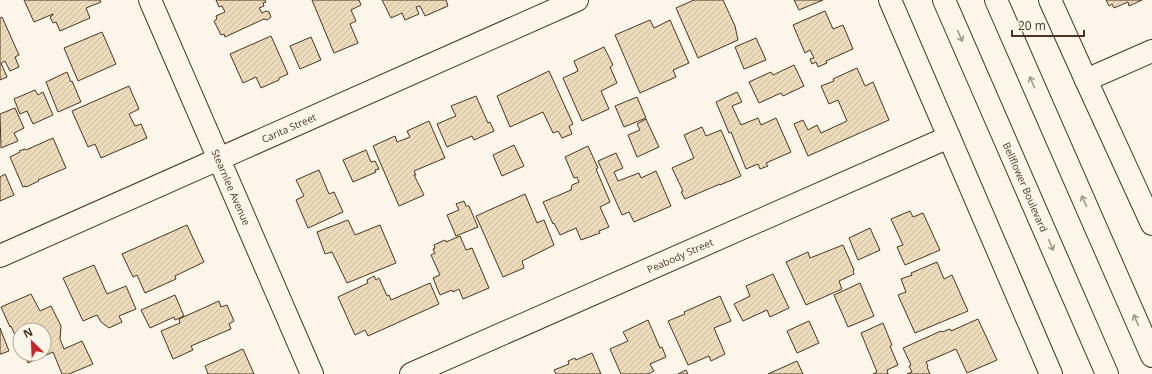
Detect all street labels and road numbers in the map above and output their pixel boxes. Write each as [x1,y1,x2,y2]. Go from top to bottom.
street label: Carita Street [259,109,319,146]
street label: Bellflower Boulevard [1000,140,1051,234]
street label: Stearnlee Avenue [208,147,254,228]
street label: Peabody Street [645,235,716,276]

